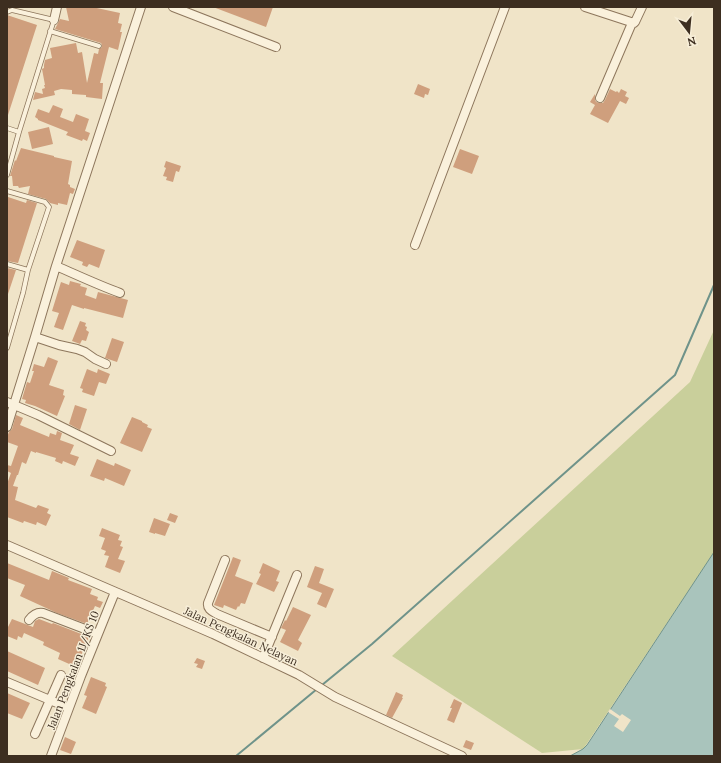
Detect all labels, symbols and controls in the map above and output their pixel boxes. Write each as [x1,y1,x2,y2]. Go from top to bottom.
north arrow [669,12,709,52]
text: N [685,34,698,50]
street label: Jalan Pengkalan Nelayan [181,603,301,669]
street label: Jalan Pengkalan 1J/KS 10 [44,609,103,733]

